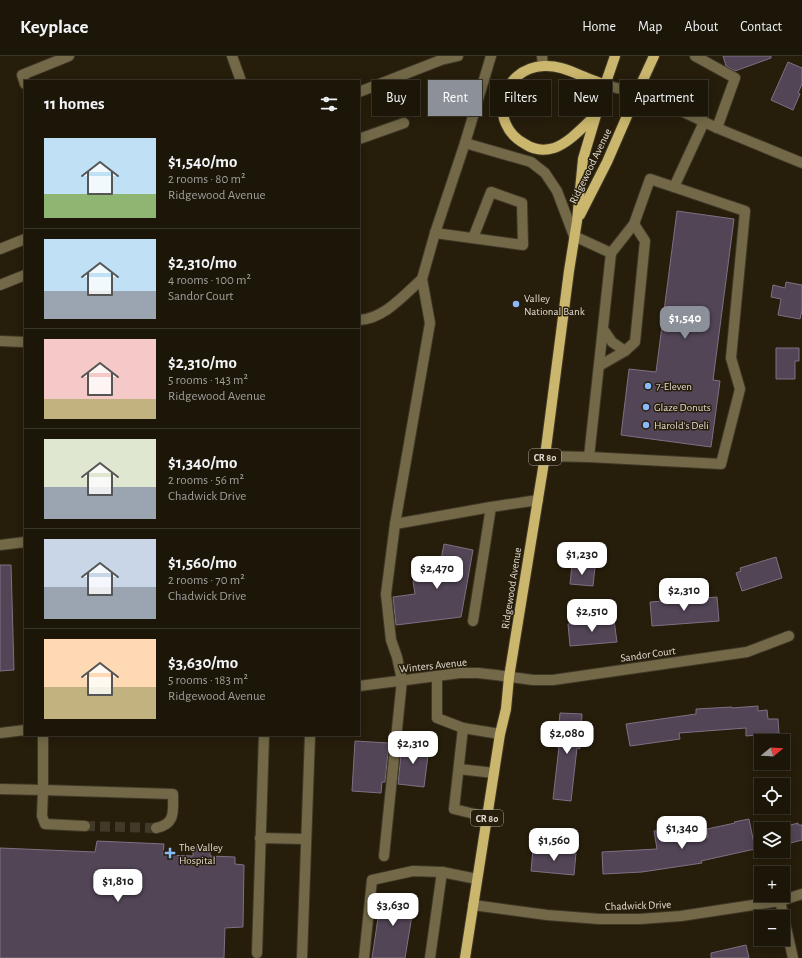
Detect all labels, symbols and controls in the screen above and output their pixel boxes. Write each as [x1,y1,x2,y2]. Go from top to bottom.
text: Keyplace [20,18,88,37]
text: Home [582,20,616,34]
text: Map [638,20,662,34]
text: About [684,20,718,34]
text: Contact [740,20,782,34]
chip: Buy [372,80,420,116]
chip: Rent [428,80,482,116]
chip: Filters [490,80,551,116]
chip: New [559,80,612,116]
chip: Apartment [620,80,708,116]
icon: filters [318,93,340,115]
text: 11 homes [44,95,104,112]
street label: Ridgewood Avenue [567,127,613,206]
text: $1,540/mo [168,153,237,170]
icon: home [76,154,124,202]
text: 2 rooms · 80 m² [168,173,245,186]
text: Ridgewood Avenue [168,189,266,202]
text: $2,310/mo [168,254,237,271]
icon: home [76,255,124,303]
text: 4 rooms · 100 m² [168,274,251,287]
text: Sandor Court [168,290,234,303]
place label: Valley National Bank [524,293,585,317]
marker: Valley National Bank [511,299,521,309]
pin: $1,540 [652,306,718,340]
text: $1,540 [669,312,701,325]
text: $2,310/mo [168,354,237,371]
icon: home [76,355,124,403]
text: 5 rooms · 143 m² [168,374,248,387]
marker: 7-Eleven [643,381,653,391]
place label: 7-Eleven [656,381,692,392]
text: Ridgewood Avenue [168,390,266,403]
marker: Glaze Donuts [641,402,651,412]
place label: Glaze Donuts [654,402,711,413]
marker: Harold's Deli [641,420,651,430]
place label: Harold's Deli [654,420,709,431]
road number: CR 80 [529,449,561,465]
text: $1,340/mo [168,454,237,471]
icon: home [76,455,124,503]
text: 2 rooms · 56 m² [168,474,244,487]
text: Chadwick Drive [168,490,246,503]
pin: $1,230 [549,542,615,576]
street label: Ridgewood Avenue [500,546,523,630]
text: $1,230 [566,548,598,561]
text: $1,560/mo [168,554,237,571]
icon: home [76,555,124,603]
pin: $2,470 [404,556,470,590]
text: $2,470 [420,562,454,575]
text: 2 rooms · 70 m² [168,574,245,587]
pin: $2,310 [651,578,717,612]
text: $2,310 [668,584,700,597]
text: Chadwick Drive [168,590,246,603]
pin: $2,510 [559,599,625,633]
text: $2,510 [576,605,608,618]
street label: Sandor Court [620,645,677,664]
text: $3,630/mo [168,654,238,671]
icon: home [76,655,124,703]
street label: Winters Avenue [399,656,467,675]
text: 5 rooms · 183 m² [168,674,248,687]
text: Ridgewood Avenue [168,690,266,703]
pin: $2,080 [534,721,600,755]
text: $2,080 [550,727,584,740]
pin: $2,310 [380,731,446,765]
north arrow [754,734,790,770]
map controls [754,734,790,946]
text: $2,310 [397,737,429,750]
button: locate [754,778,790,814]
road number: CR 80 [471,810,503,826]
pin: $1,340 [649,816,715,850]
text: $1,340 [666,822,698,835]
button: layers [754,822,790,858]
pin: $1,560 [521,828,587,862]
text: $1,560 [538,834,570,847]
place label: The Valley Hospital [179,842,223,866]
marker: The Valley Hospital [164,847,176,859]
button: + [754,866,790,902]
pin: $1,810 [85,869,151,903]
text: $1,810 [102,875,134,888]
pin: $3,630 [360,893,426,927]
text: $3,630 [376,899,410,912]
street label: Chadwick Drive [605,899,671,912]
button: − [754,910,790,946]

